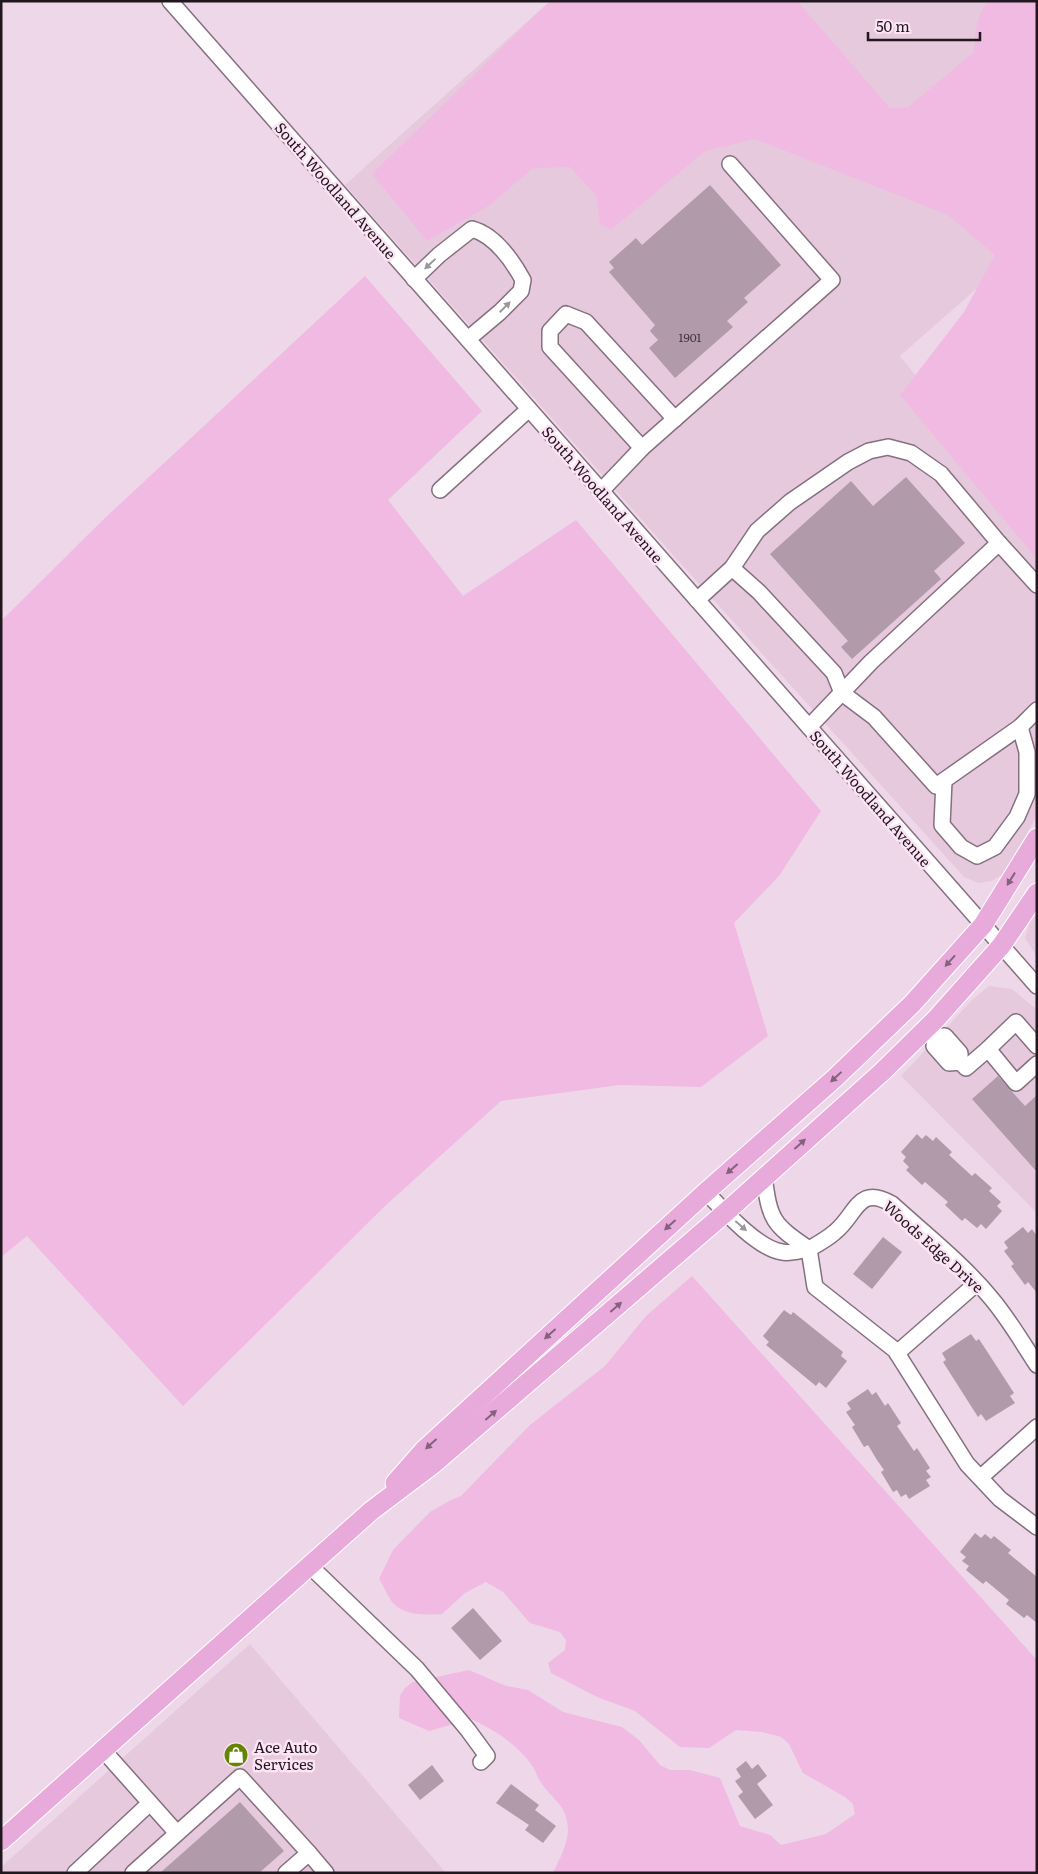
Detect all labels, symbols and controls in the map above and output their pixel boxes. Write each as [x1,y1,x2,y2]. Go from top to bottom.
scale bar [868,10,980,42]
text: 50 m [876,14,910,37]
street label: South Woodland Avenue [270,116,402,264]
one-way arrow [424,258,436,270]
one-way arrow [499,301,511,313]
house number: 1901 [679,328,702,346]
street label: South Woodland Avenue [537,420,669,568]
street label: South Woodland Avenue [805,724,937,872]
one-way arrow [1006,873,1016,886]
one-way arrow [945,955,956,968]
one-way arrow [831,1071,843,1083]
one-way arrow [794,1138,806,1150]
one-way arrow [726,1163,738,1175]
street label: Woods Edge Drive [879,1194,990,1298]
one-way arrow [665,1219,677,1231]
one-way arrow [735,1220,747,1231]
one-way arrow [610,1302,622,1313]
one-way arrow [545,1328,557,1340]
one-way arrow [485,1409,498,1420]
one-way arrow [425,1438,437,1450]
place label: Ace Auto Services [254,1735,318,1775]
shop icon: Ace Auto Services [223,1742,249,1768]

